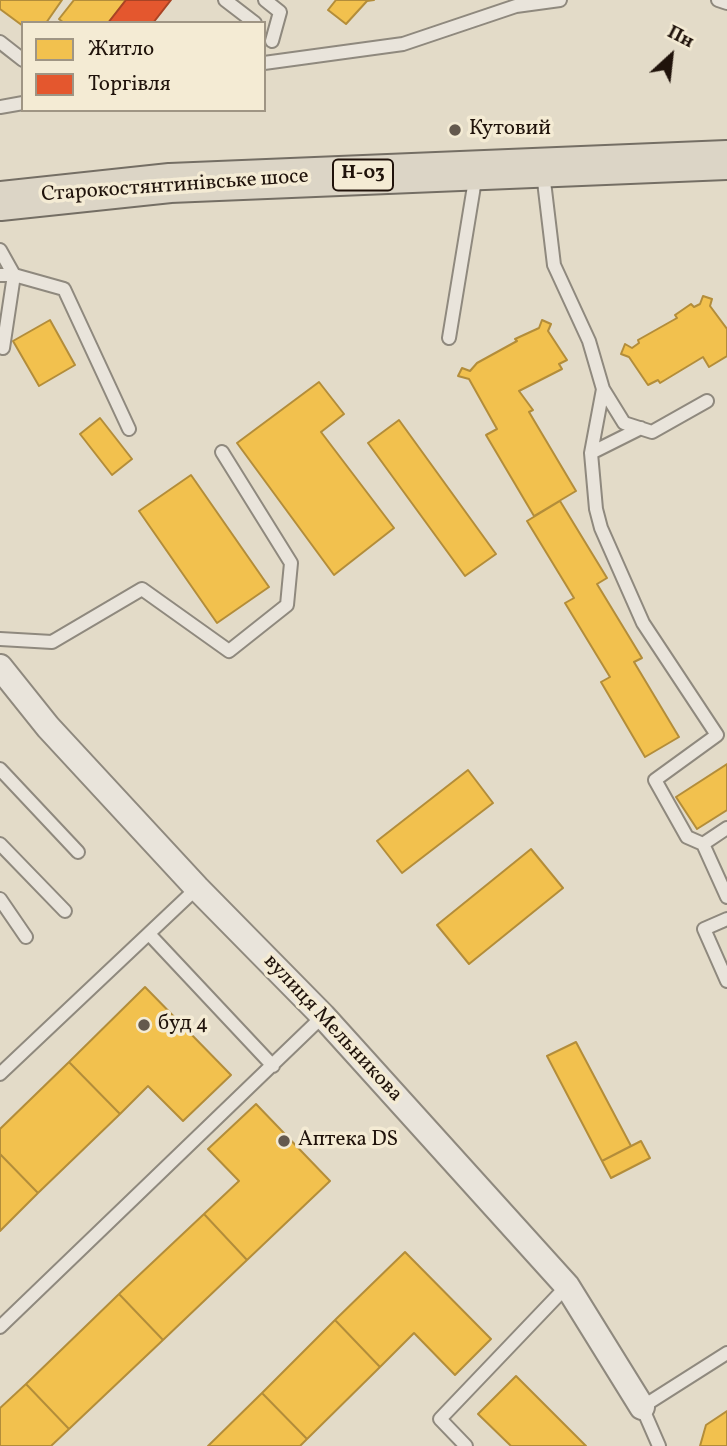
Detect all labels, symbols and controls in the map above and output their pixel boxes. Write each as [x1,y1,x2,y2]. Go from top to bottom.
text: Пн [663,20,698,55]
legend [21,21,266,112]
north arrow [636,21,706,91]
text: Житло [88,35,154,64]
text: Торгівля [88,70,171,99]
place label: Кутовий [469,117,551,143]
marker: Кутовий [447,122,463,138]
road number: Н-03 [333,160,393,190]
street label: Старокостянтинівське шосе [41,165,309,209]
street label: вулиця Мельникова [257,950,407,1108]
place label: буд 4 [158,1012,208,1038]
marker: буд 4 [136,1017,152,1033]
place label: Аптека DS [298,1128,398,1154]
marker: Аптека DS [276,1133,292,1149]

